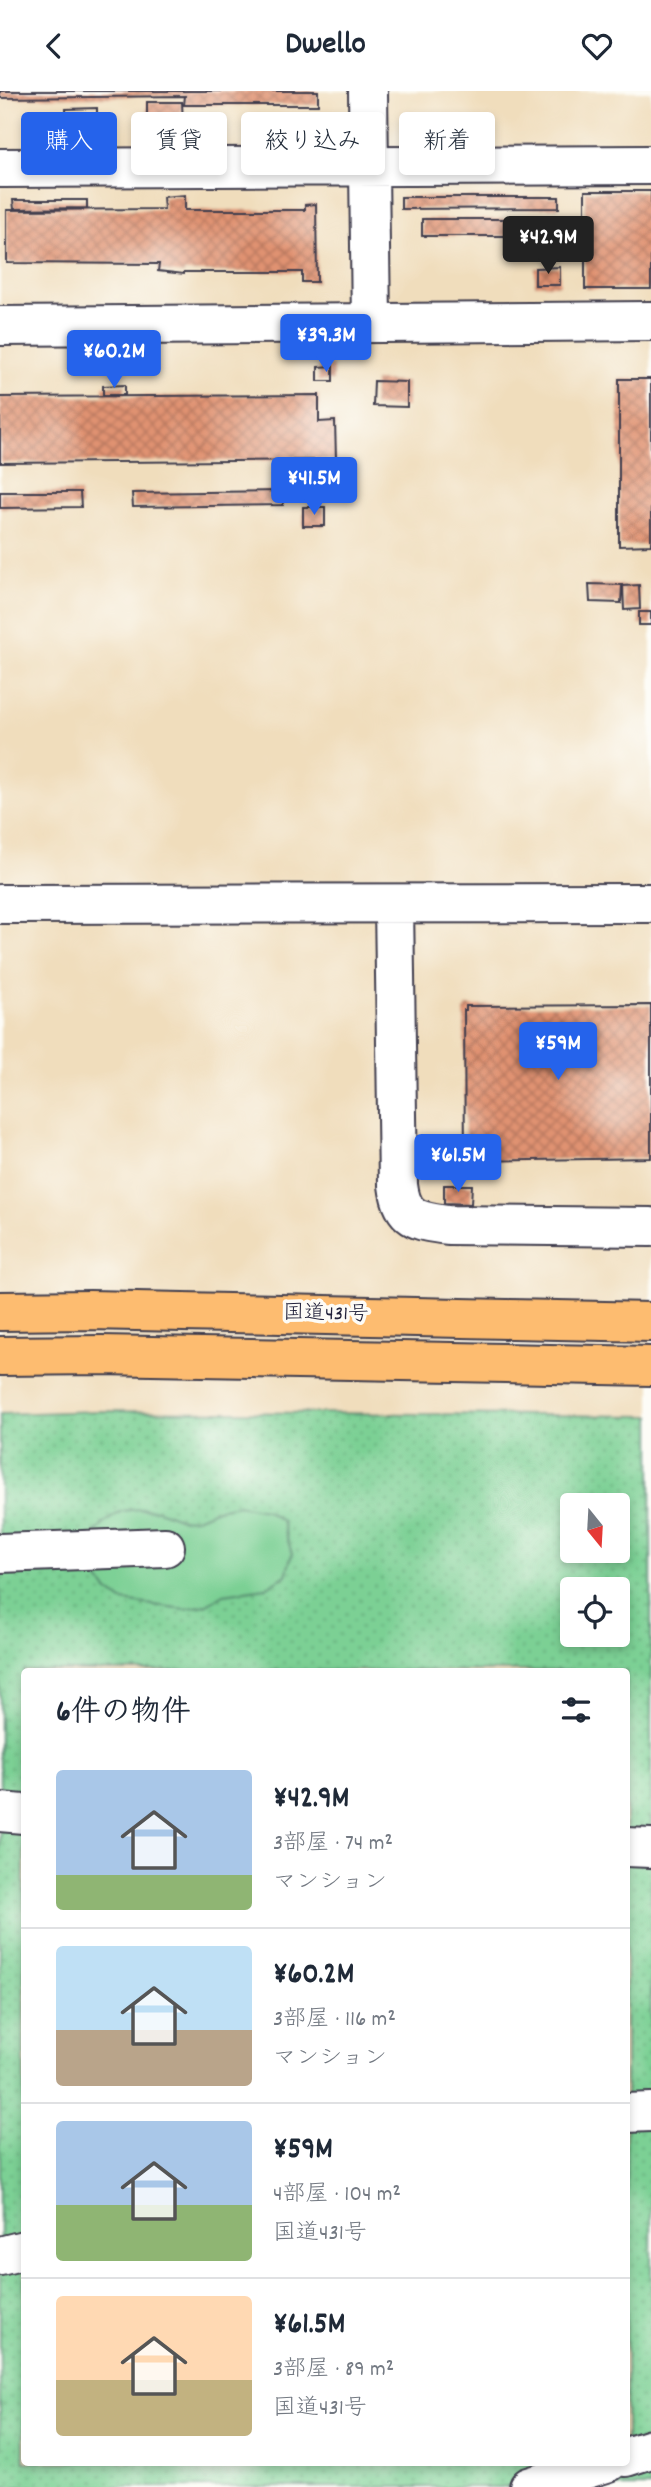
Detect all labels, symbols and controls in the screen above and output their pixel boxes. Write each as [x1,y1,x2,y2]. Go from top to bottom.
text: Dwello [285,23,366,69]
icon: back [35,27,73,65]
icon: heart [578,27,616,65]
chip: 購入 [21,112,117,175]
chip: 賃貸 [131,112,227,175]
chip: 絞り込み [241,112,385,175]
chip: 新着 [399,112,495,175]
pin: ¥42.9M [491,216,605,276]
text: ¥42.9M [519,222,577,255]
pin: ¥39.3M [269,315,383,374]
text: ¥39.3M [296,320,356,353]
pin: ¥60.2M [57,331,171,390]
text: ¥60.2M [83,336,145,369]
pin: ¥41.5M [257,457,371,517]
text: ¥41.5M [287,463,341,496]
pin: ¥59M [517,1023,599,1082]
text: ¥59M [535,1028,581,1061]
pin: ¥61.5M [401,1135,515,1194]
text: ¥61.5M [430,1140,486,1173]
street label: 国道431号 [283,1299,369,1331]
north arrow [560,1493,630,1563]
map controls [560,1493,630,1647]
button: locate [560,1577,630,1647]
icon: filters [557,1691,595,1729]
text: 6件の物件 [56,1693,191,1736]
text: ¥42.9M [273,1779,349,1822]
icon: home [112,1798,196,1882]
text: 3部屋 · 74 m² [273,1828,393,1861]
text: マンション [273,1867,387,1900]
text: ¥60.2M [273,1955,354,1998]
icon: home [112,1974,196,2058]
text: 3部屋 · 116 m² [273,2004,396,2037]
text: マンション [273,2043,387,2076]
text: ¥59M [273,2130,333,2173]
icon: home [112,2149,196,2233]
text: 4部屋 · 104 m² [273,2179,401,2212]
text: 国道431号 [273,2218,367,2251]
text: ¥61.5M [273,2305,345,2348]
icon: home [112,2324,196,2408]
text: 3部屋 · 89 m² [273,2354,394,2387]
text: 国道431号 [273,2393,367,2426]

